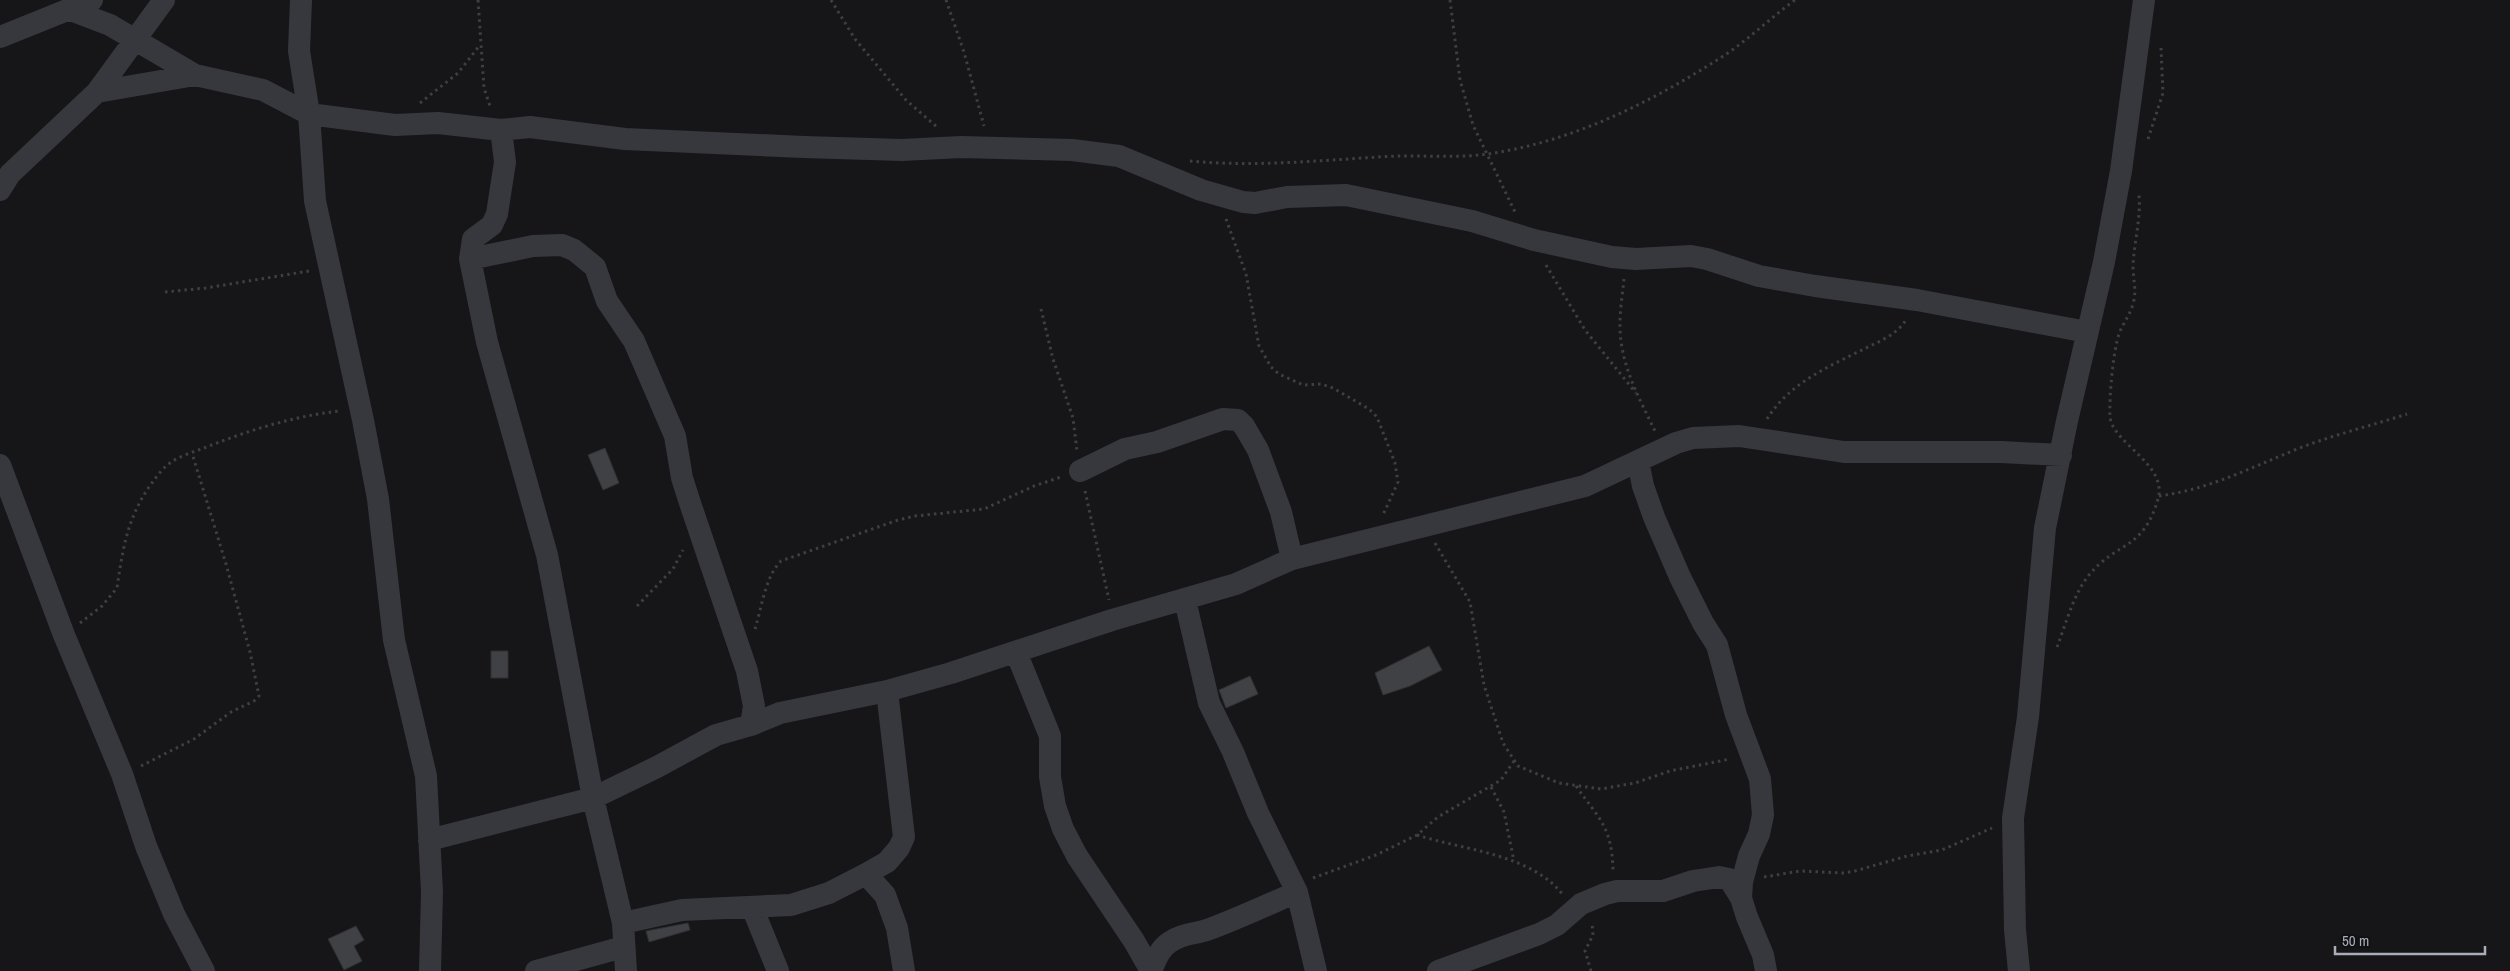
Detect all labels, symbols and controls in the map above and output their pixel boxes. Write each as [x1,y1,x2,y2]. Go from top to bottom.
scale bar [2335,924,2485,956]
text: 50 m [2342,930,2369,951]

